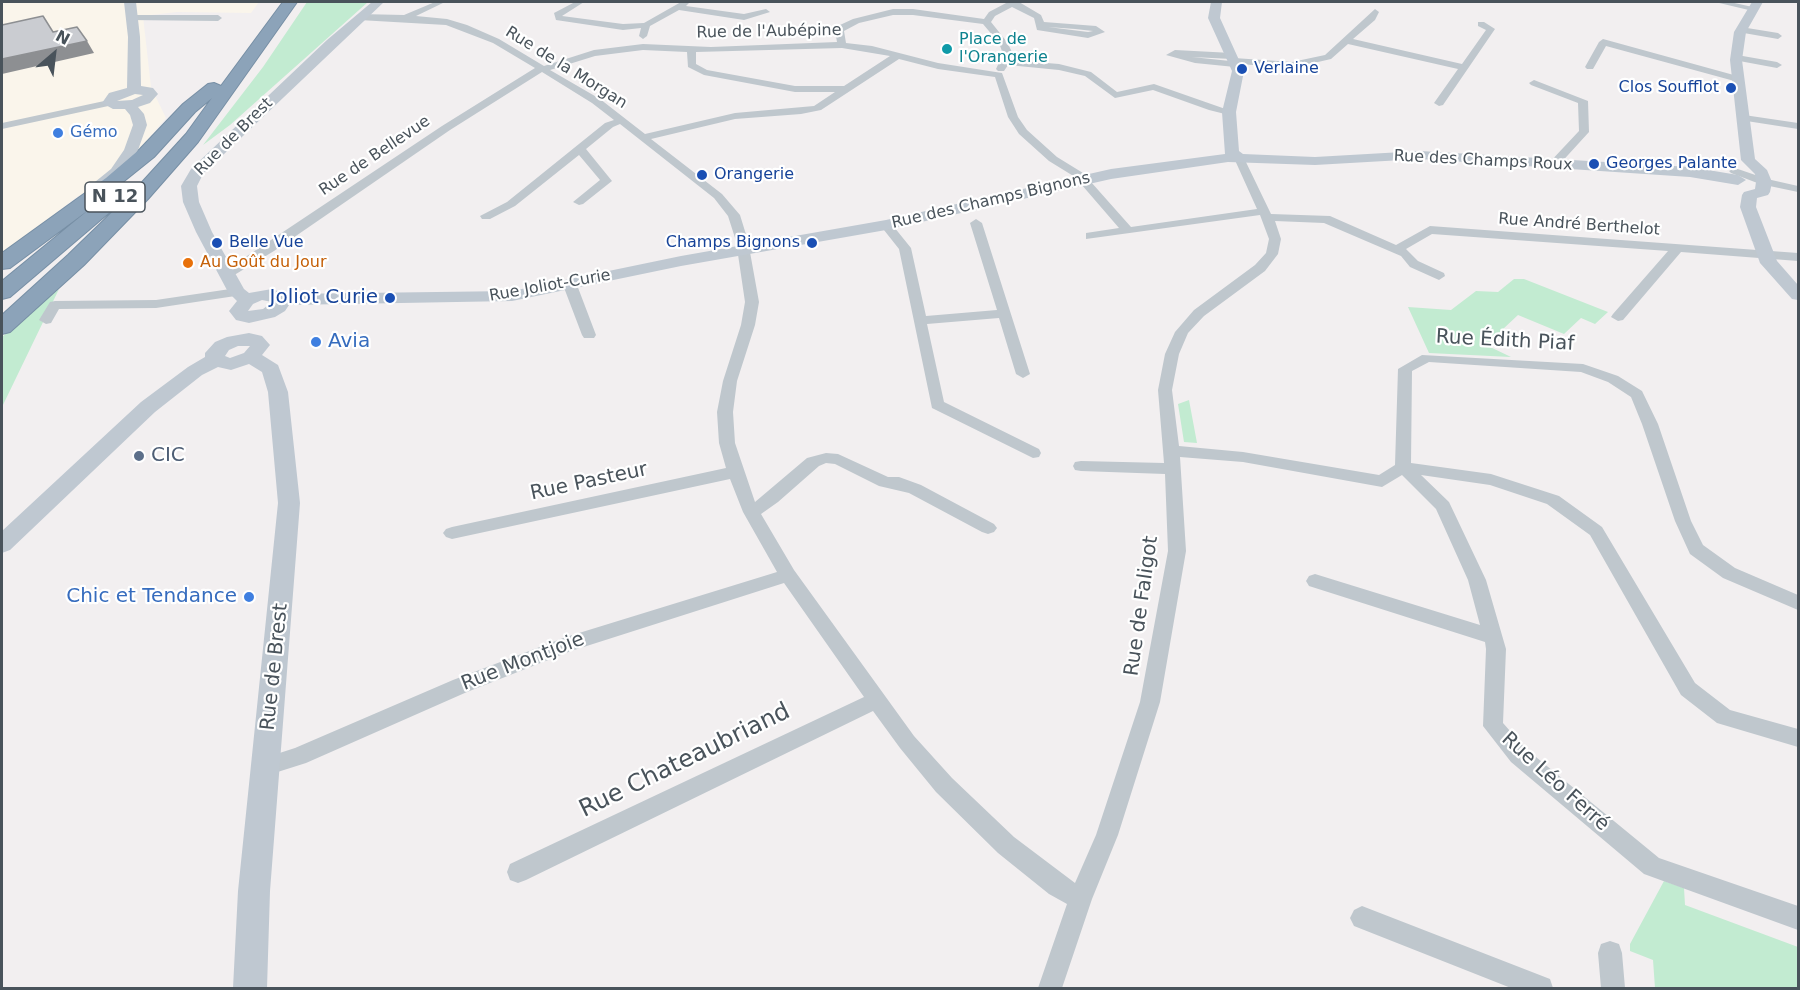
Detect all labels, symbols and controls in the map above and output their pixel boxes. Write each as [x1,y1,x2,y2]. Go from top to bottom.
street label: Rue de l'Aubépine [696,21,842,43]
street label: Rue de la Morgan [502,23,630,113]
north arrow [24,24,84,84]
text: N [52,26,73,49]
place label: Place de l'Orangerie [959,30,1048,68]
marker: Place de l'Orangerie [940,42,954,56]
place label: Verlaine [1254,59,1319,79]
marker: Verlaine [1235,62,1249,76]
place label: Clos Soufflot [1619,78,1719,98]
marker: Clos Soufflot [1724,81,1738,95]
street label: Rue de Brest [191,94,277,180]
street label: Rue de Bellevue [316,112,434,200]
place label: Gémo [70,123,118,143]
marker: Gémo [51,126,65,140]
street label: Rue des Champs Roux [1393,147,1573,175]
place label: Georges Palante [1606,154,1737,174]
marker: Georges Palante [1587,157,1601,171]
place label: Orangerie [714,165,794,185]
marker: Orangerie [695,168,709,182]
street label: Rue des Champs Bignons [890,169,1092,233]
road number: N 12 [85,182,145,212]
street label: Rue André Berthelot [1498,210,1660,240]
place label: Belle Vue [229,233,303,253]
place label: Champs Bignons [666,233,800,253]
marker: Belle Vue [210,236,224,250]
marker: Champs Bignons [805,236,819,250]
place label: Au Goût du Jour [200,253,326,273]
marker: Au Goût du Jour [181,256,195,270]
street label: Rue Joliot-Curie [488,266,612,306]
place label: Joliot Curie [270,286,378,310]
marker: Joliot Curie [383,291,397,305]
street label: Rue Édith Piaf [1435,325,1575,357]
place label: Avia [328,330,370,354]
marker: Avia [309,335,323,349]
place label: CIC [151,444,185,468]
marker: CIC [132,449,146,463]
street label: Rue Pasteur [528,458,650,506]
street label: Rue de Faligot [1120,534,1164,678]
place label: Chic et Tendance [66,585,237,609]
marker: Chic et Tendance [242,590,256,604]
street label: Rue de Brest [256,602,294,732]
street label: Rue Montjoie [458,628,588,696]
street label: Rue Chateaubriand [575,697,795,825]
street label: Rue Léo Ferré [1496,727,1614,837]

